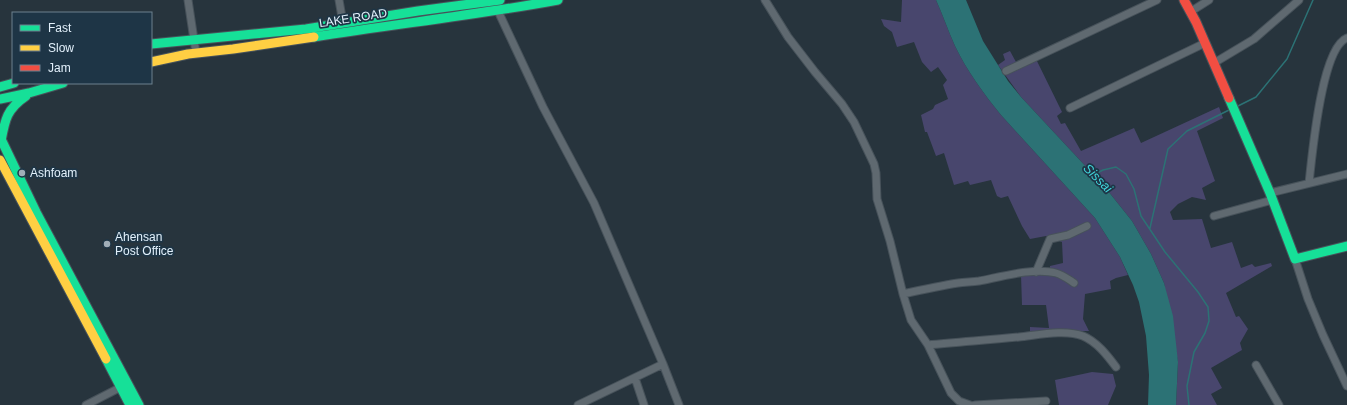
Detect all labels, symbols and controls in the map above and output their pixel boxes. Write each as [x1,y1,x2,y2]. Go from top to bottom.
street label: LAKE ROAD [318,6,388,30]
legend [12,12,152,84]
text: Fast [48,21,72,35]
text: Slow [48,41,74,55]
text: Jam [48,61,71,75]
water label: Sissai [1080,160,1116,196]
place label: Ashfoam [30,166,77,180]
marker: Ashfoam [17,168,27,178]
place label: Ahensan Post Office [115,230,174,258]
marker: Ahensan Post Office [102,239,112,249]

